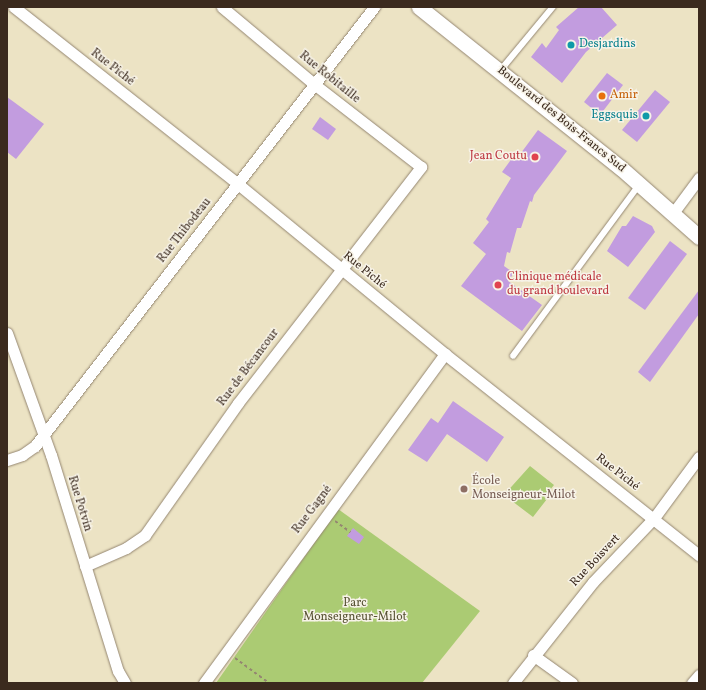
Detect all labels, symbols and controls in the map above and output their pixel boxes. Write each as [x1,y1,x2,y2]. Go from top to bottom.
place label: Desjardins [579,38,636,52]
marker: Desjardins [566,40,576,50]
street label: Rue Piché [87,46,137,90]
street label: Rue Robitaille [296,49,362,107]
street label: Boulevard des Bois-Francs Sud [494,64,628,176]
place label: Amir [610,89,638,103]
marker: Amir [597,91,607,101]
place label: Eggsquis [591,109,638,123]
marker: Eggsquis [641,111,651,121]
place label: Jean Coutu [470,150,527,164]
marker: Jean Coutu [530,152,540,162]
street label: Rue Thibodeau [155,196,215,266]
street label: Rue Piché [339,249,389,293]
place label: Clinique médicale du grand boulevard [507,271,609,299]
marker: Clinique médicale du grand boulevard [492,279,504,291]
street label: Rue de Bécancour [215,326,283,410]
street label: Rue Piché [592,451,642,495]
street label: Rue Potvin [64,474,94,534]
place label: École Monseigneur-Milot [472,475,575,503]
street label: Rue Gagné [290,483,336,537]
marker: École Monseigneur-Milot [459,484,469,494]
street label: Rue Boisvert [568,532,624,590]
park label: Parc Monseigneur-Milot [303,597,407,625]

